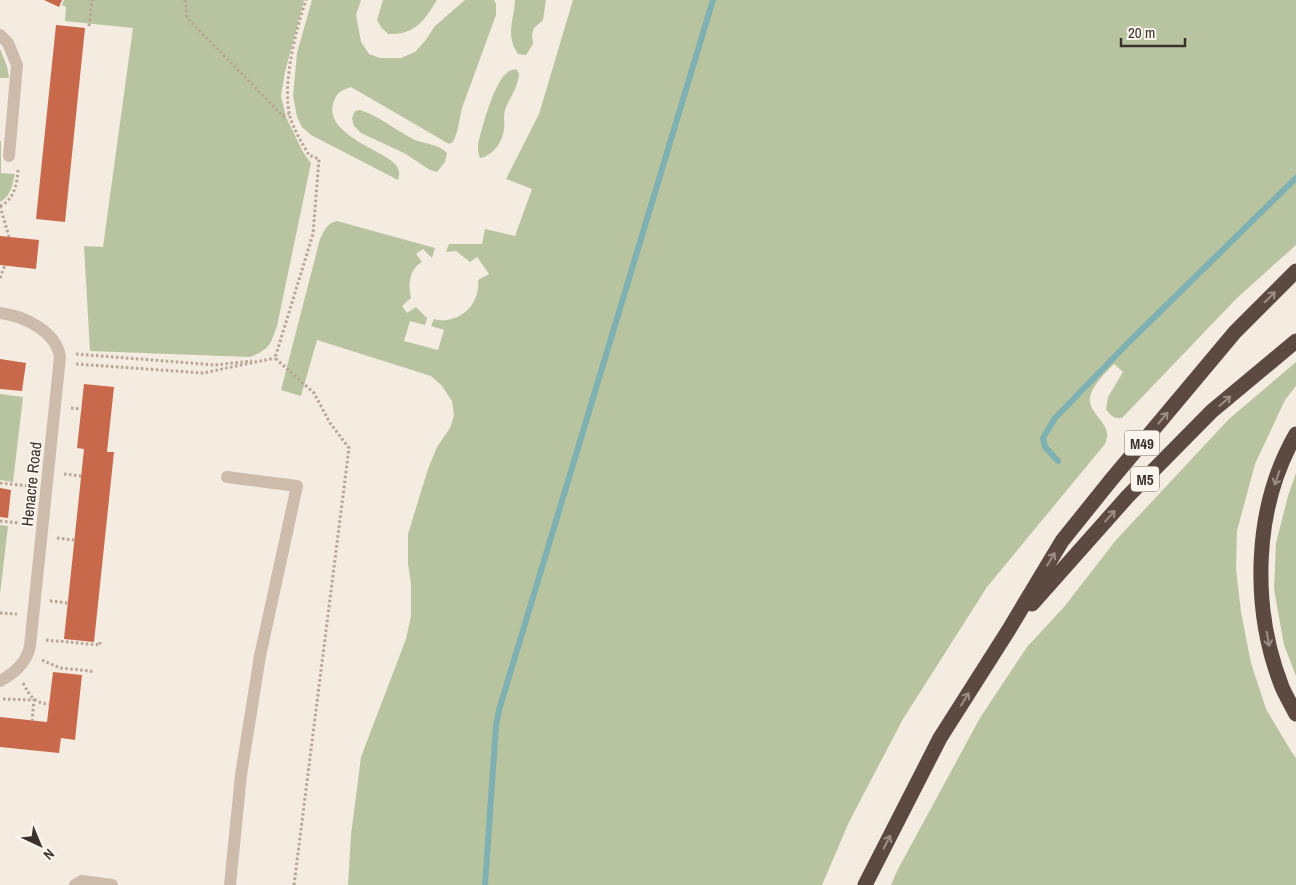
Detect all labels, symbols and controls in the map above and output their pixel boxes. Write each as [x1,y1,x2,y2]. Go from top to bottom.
scale bar [1121,15,1185,47]
text: 20 m [1128,22,1155,43]
one-way arrow [1264,291,1276,303]
one-way arrow [1218,395,1231,406]
one-way arrow [1158,412,1169,425]
road number: M49 [1124,430,1160,456]
street label: Henacre Road [16,441,46,527]
road number: M5 [1131,466,1159,492]
one-way arrow [1271,470,1281,486]
one-way arrow [1105,510,1116,523]
one-way arrow [1047,553,1057,567]
one-way arrow [1264,630,1274,646]
one-way arrow [960,693,970,707]
north arrow [15,820,65,870]
one-way arrow [882,834,892,849]
text: N [40,845,58,864]

